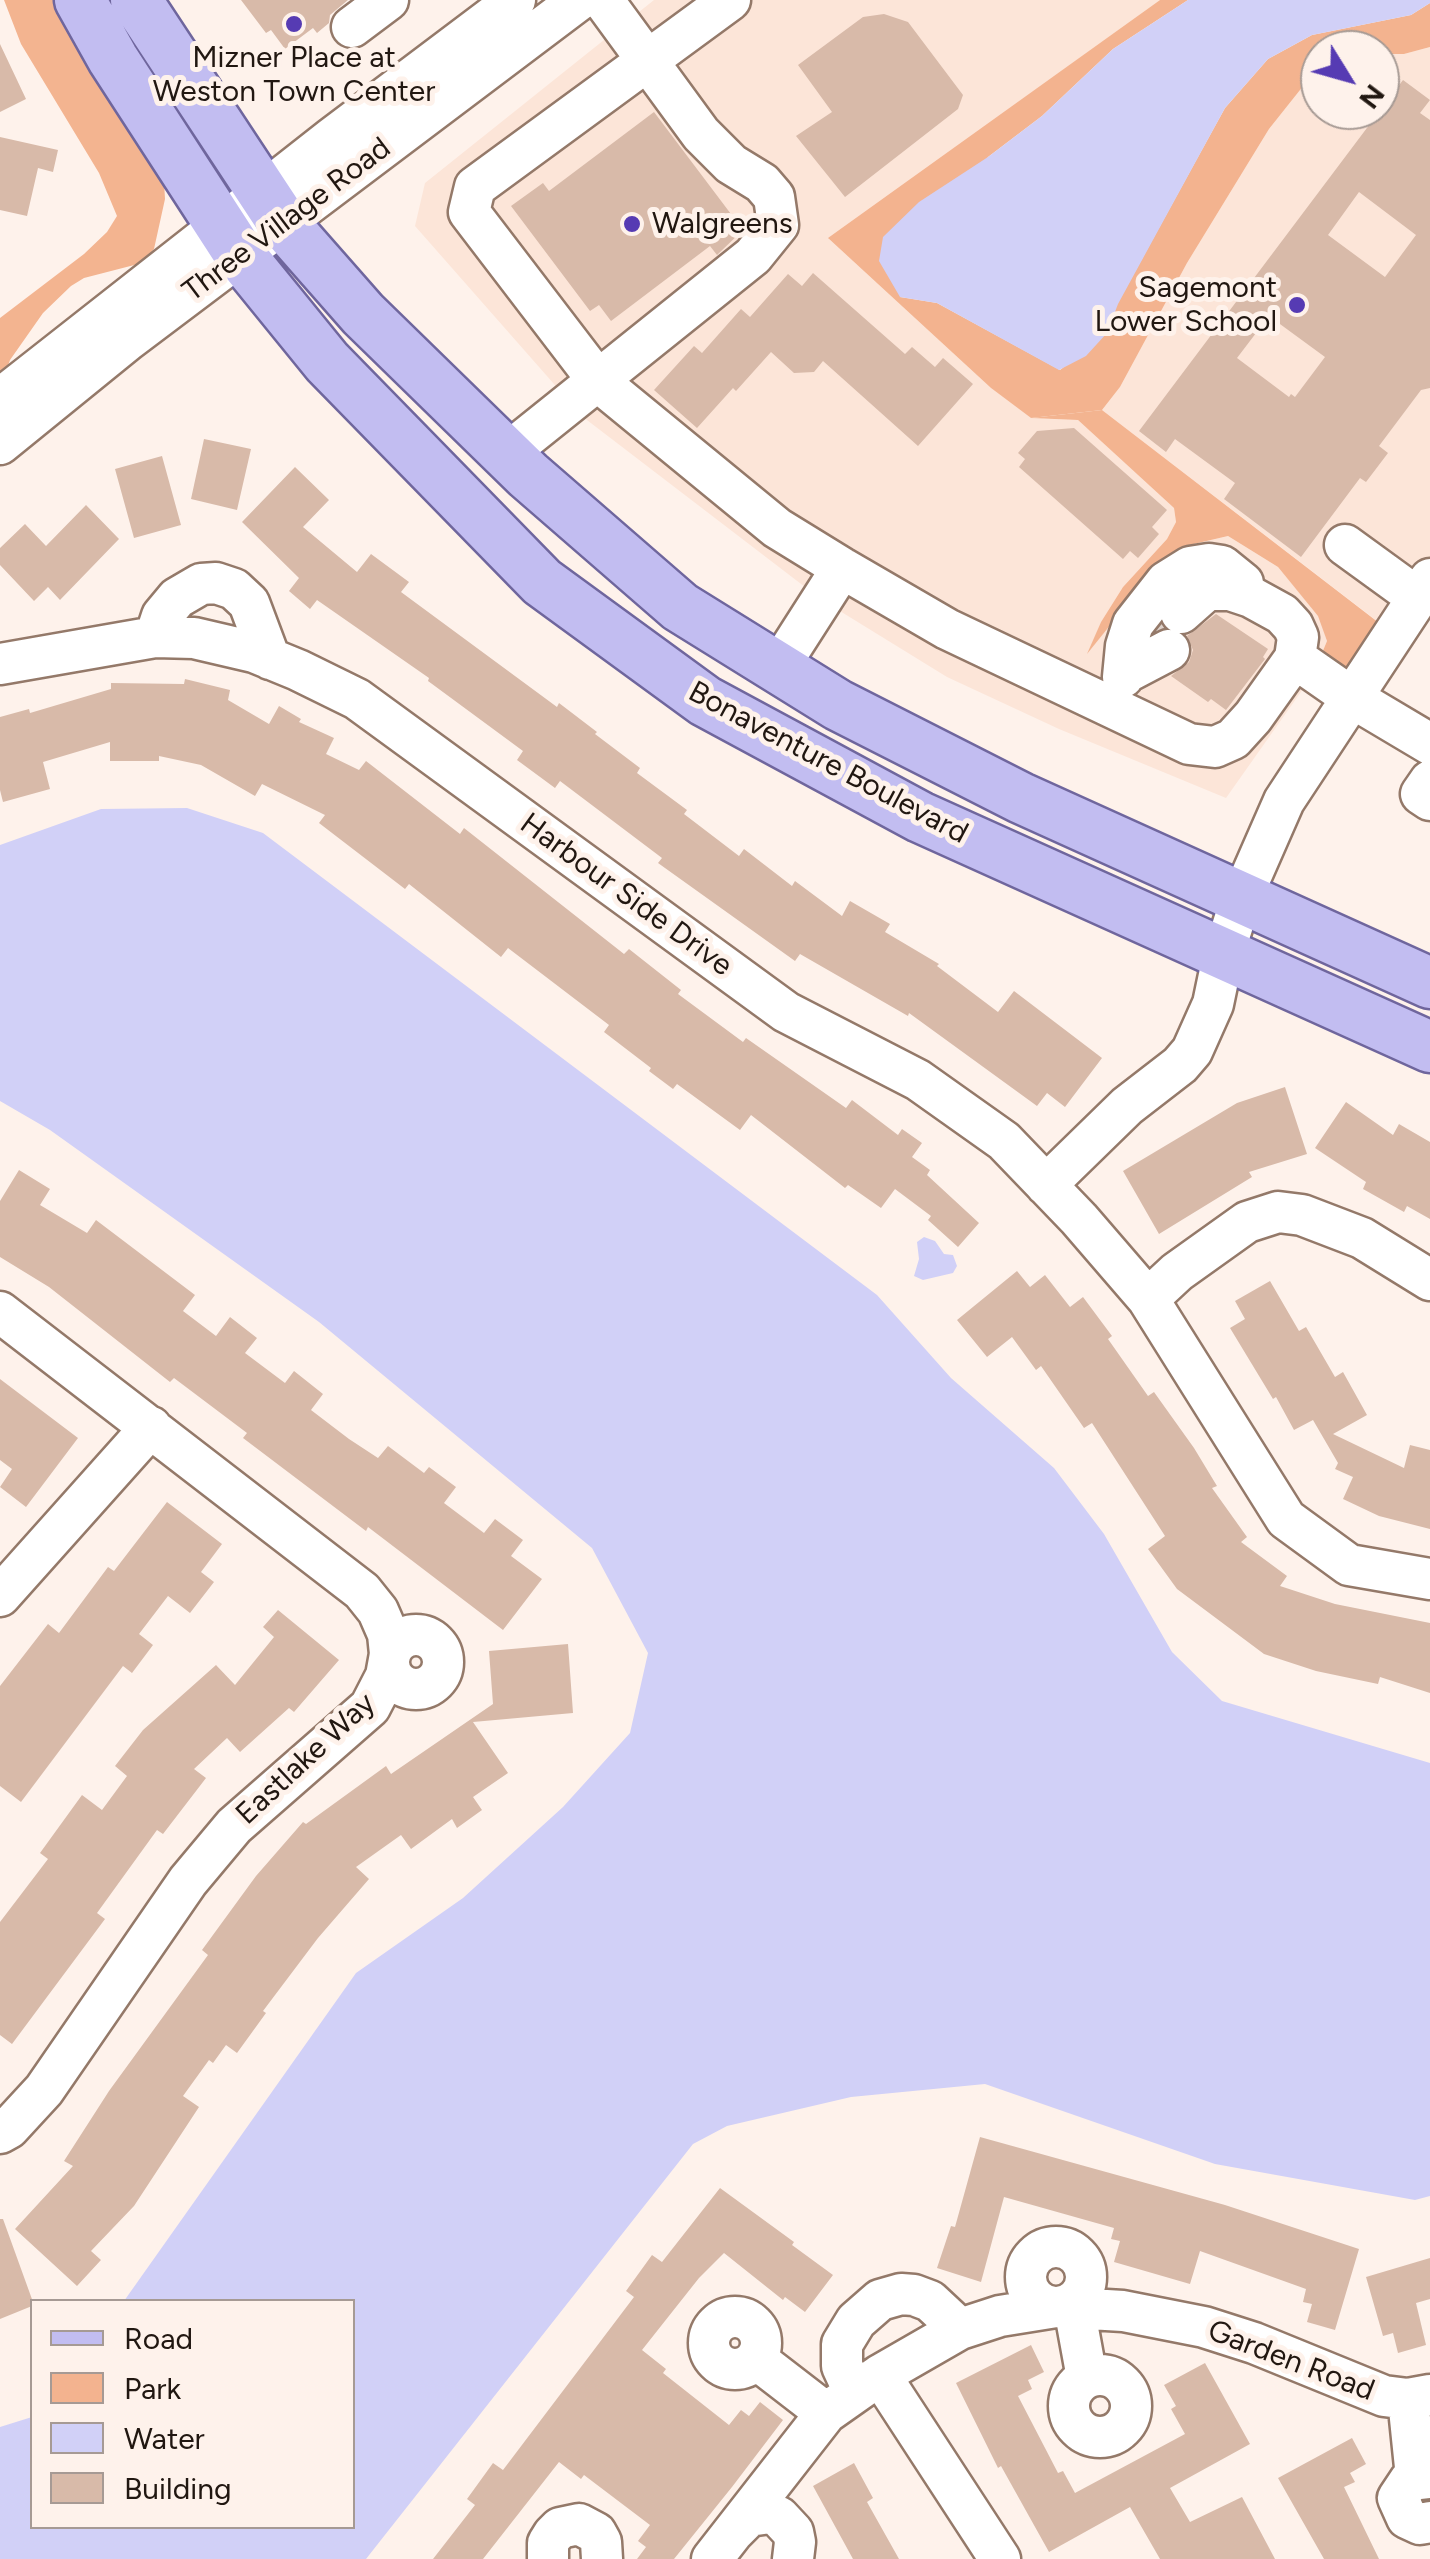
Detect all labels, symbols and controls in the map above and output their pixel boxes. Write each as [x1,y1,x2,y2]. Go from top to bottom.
marker: Mizner Place at Weston Town Center [283,13,305,35]
north arrow [1300,30,1400,130]
place label: Mizner Place at Weston Town Center [153,40,435,110]
text: N [1352,78,1392,116]
street label: Three Village Road [176,130,398,310]
place label: Walgreens [652,206,793,242]
marker: Walgreens [621,213,643,235]
place label: Sagemont Lower School [1095,270,1277,340]
marker: Sagemont Lower School [1286,294,1308,316]
street label: Bonaventure Boulevard [682,674,974,852]
street label: Harbour Side Drive [513,806,739,984]
street label: Eastlake Way [229,1686,383,1832]
legend [30,2299,355,2529]
street label: Garden Road [1203,2313,1379,2409]
text: Road [124,2320,193,2357]
text: Park [124,2370,181,2407]
text: Water [124,2420,205,2457]
text: Building [124,2470,232,2507]

